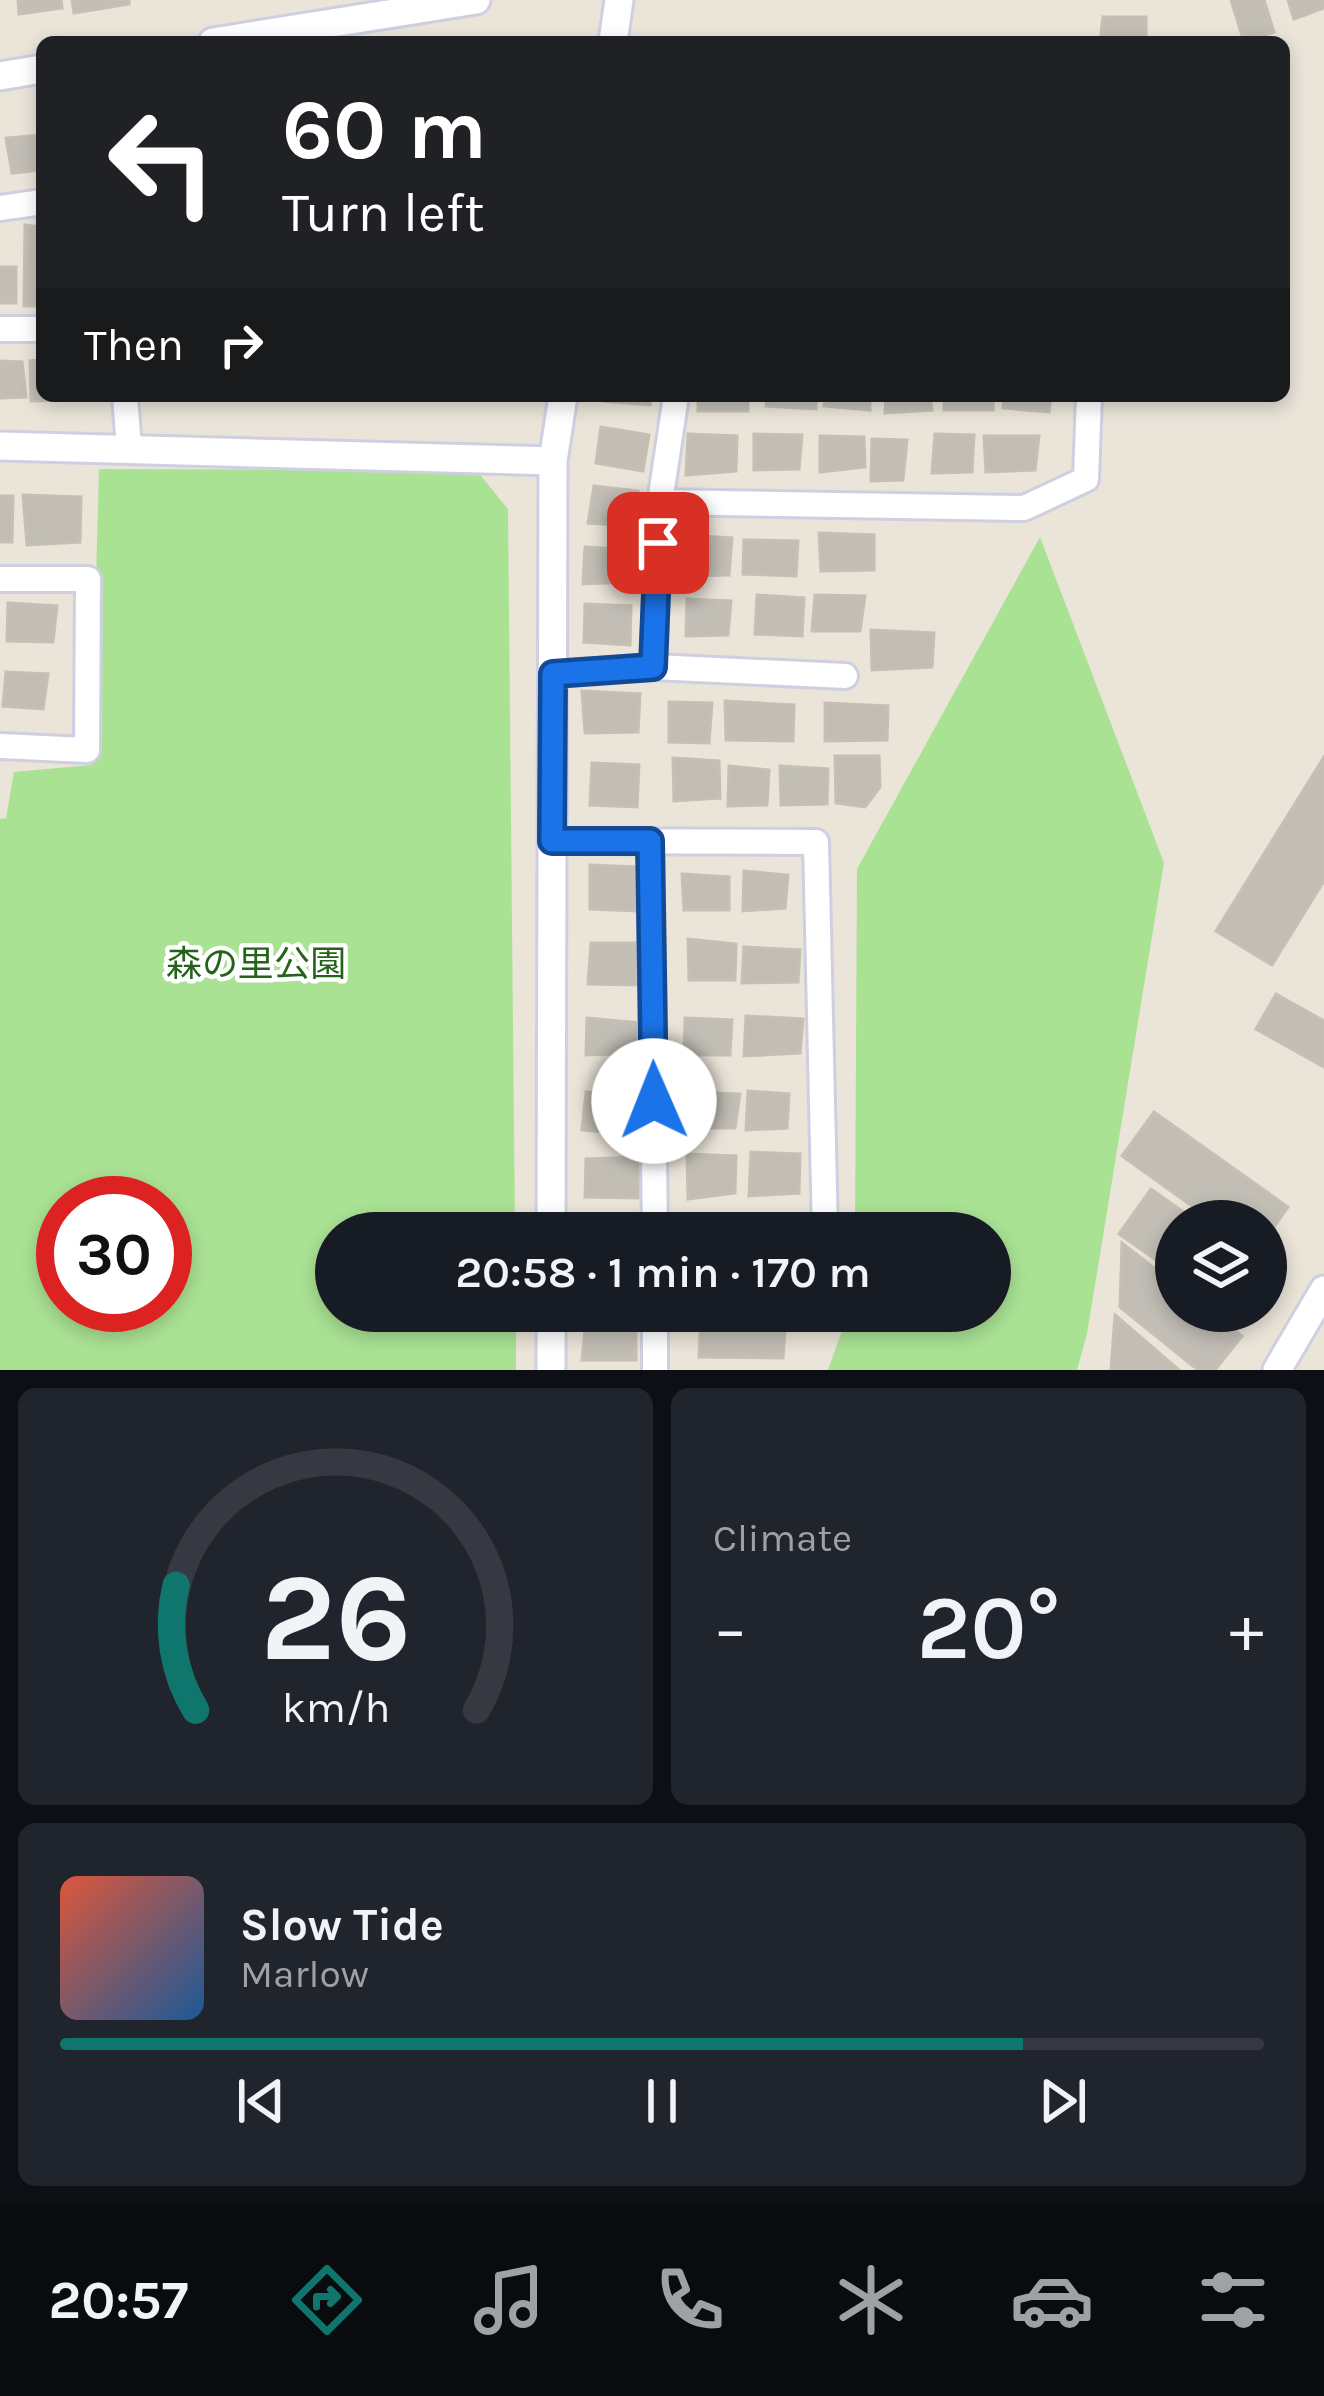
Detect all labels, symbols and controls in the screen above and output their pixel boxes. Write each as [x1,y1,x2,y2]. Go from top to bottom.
text: 60 m [282,81,487,179]
icon: left [84,84,240,240]
text: Turn left [282,181,485,245]
icon: right [208,312,274,378]
text: Then [84,319,184,371]
pin [607,492,709,594]
icon: arrive [625,510,691,576]
park label: 森の里公園 [166,943,346,985]
position arrow [591,1038,717,1164]
speed limit sign: 30 [36,1176,192,1332]
map controls [1155,1200,1287,1332]
button: layers [1155,1200,1287,1332]
text: 20:58 · 1 min · 170 m [455,1246,871,1298]
text: Climate [713,1515,852,1561]
text: 26 [260,1545,411,1690]
text: 20° [917,1575,1060,1681]
text: − [713,1590,748,1668]
text: + [1229,1590,1264,1668]
text: km/h [281,1682,390,1732]
text: Slow Tide [240,1899,444,1951]
text: Marlow [240,1951,369,1997]
icon: previous [228,2068,294,2134]
icon: pause [629,2068,695,2134]
icon: next [1030,2068,1096,2134]
icon: directions [285,2258,369,2342]
icon: music [467,2258,551,2342]
icon: phone [648,2258,732,2342]
icon: climate [829,2258,913,2342]
icon: car [1010,2258,1094,2342]
icon: filters [1191,2258,1275,2342]
text: 20:57 [49,2268,188,2332]

